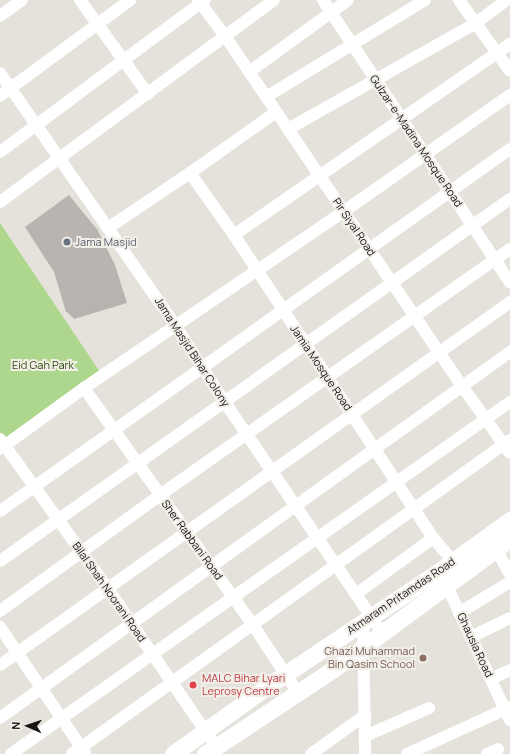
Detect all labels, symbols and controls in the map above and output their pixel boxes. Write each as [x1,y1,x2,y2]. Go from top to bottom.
street label: Gulzar-e-Madina Mosque Road [367,72,465,210]
street label: Pir Siyal Road [330,195,378,259]
place label: Jama Masjid [75,235,137,249]
marker: Jama Masjid [62,237,72,247]
street label: Jama Masjid Bihar Colony [152,295,232,409]
street label: Jamia Mosque Road [287,323,355,413]
park label: Eid Gah Park [12,358,74,372]
street label: Sher Rabbani Road [159,498,225,582]
street label: Bilal Shah Noorani Road [70,540,148,644]
street label: Atmaram Pritamdas Road [344,555,458,637]
street label: Ghausia Road [454,611,496,679]
place label: Ghazi Muhammad Bin Qasim School [324,645,415,671]
marker: Ghazi Muhammad Bin Qasim School [418,653,428,663]
place label: MALC Bihar Lyari Leprosy Centre [202,672,285,698]
marker: MALC Bihar Lyari Leprosy Centre [187,679,199,691]
north arrow [8,706,48,746]
text: N [8,721,23,730]

